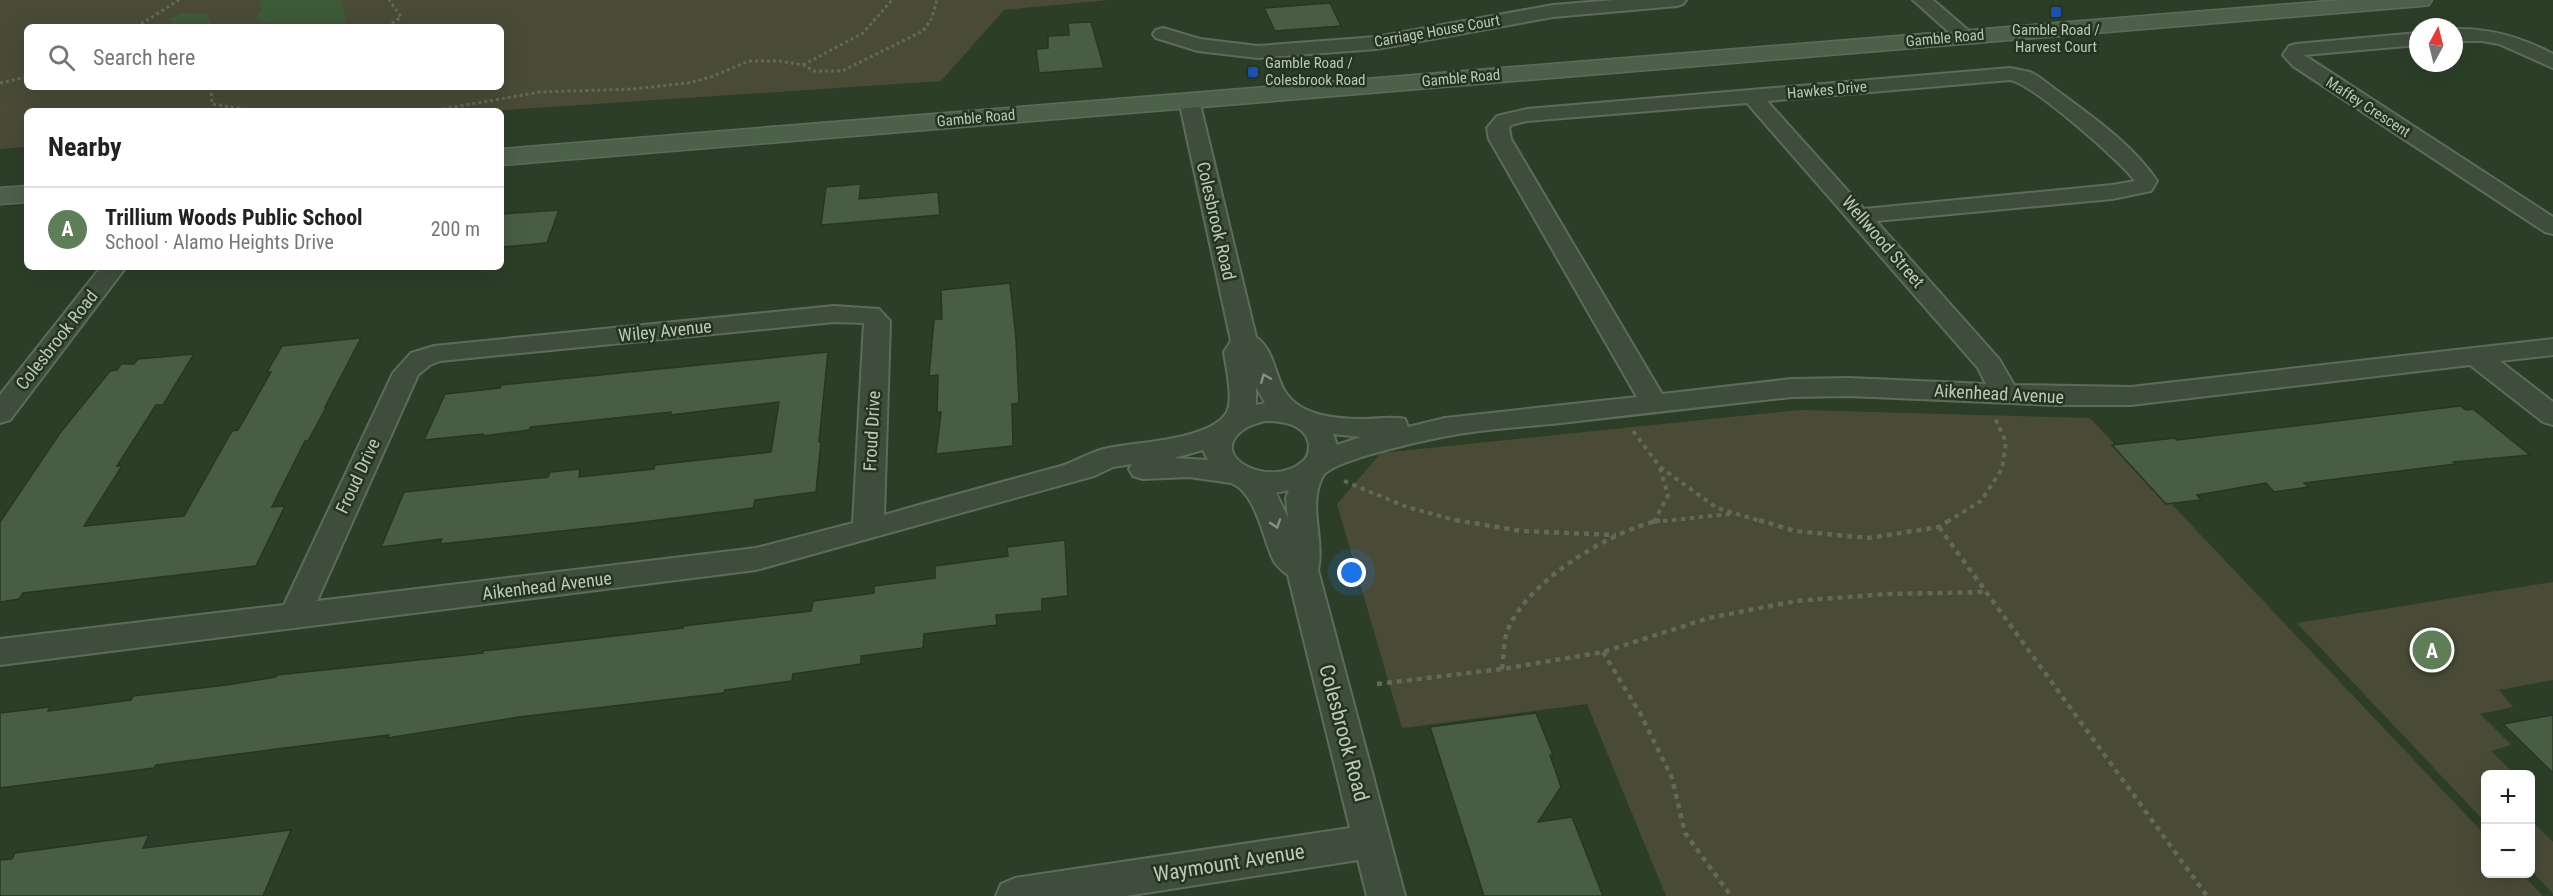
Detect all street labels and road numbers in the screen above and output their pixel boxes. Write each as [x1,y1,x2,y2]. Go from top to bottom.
street label: Carriage House Court [1373,11,1501,51]
street label: Gamble Road [1905,26,1985,50]
street label: Gamble Road [1421,66,1501,90]
street label: Maffey Crescent [2322,73,2414,141]
street label: Hawkes Drive [1786,78,1868,102]
street label: Gamble Road [936,106,1016,130]
street label: Colesbrook Road [1193,160,1240,282]
street label: Wellwood Street [1838,191,1929,292]
street label: Colesbrook Road [11,286,102,394]
street label: Wiley Avenue [617,315,713,346]
street label: Aikenhead Avenue [1933,380,2065,407]
street label: Froud Drive [859,390,884,472]
street label: Froud Drive [331,435,384,517]
street label: Aikenhead Avenue [481,567,613,604]
street label: Colesbrook Road [1314,662,1374,804]
street label: Waymount Avenue [1152,839,1306,887]

